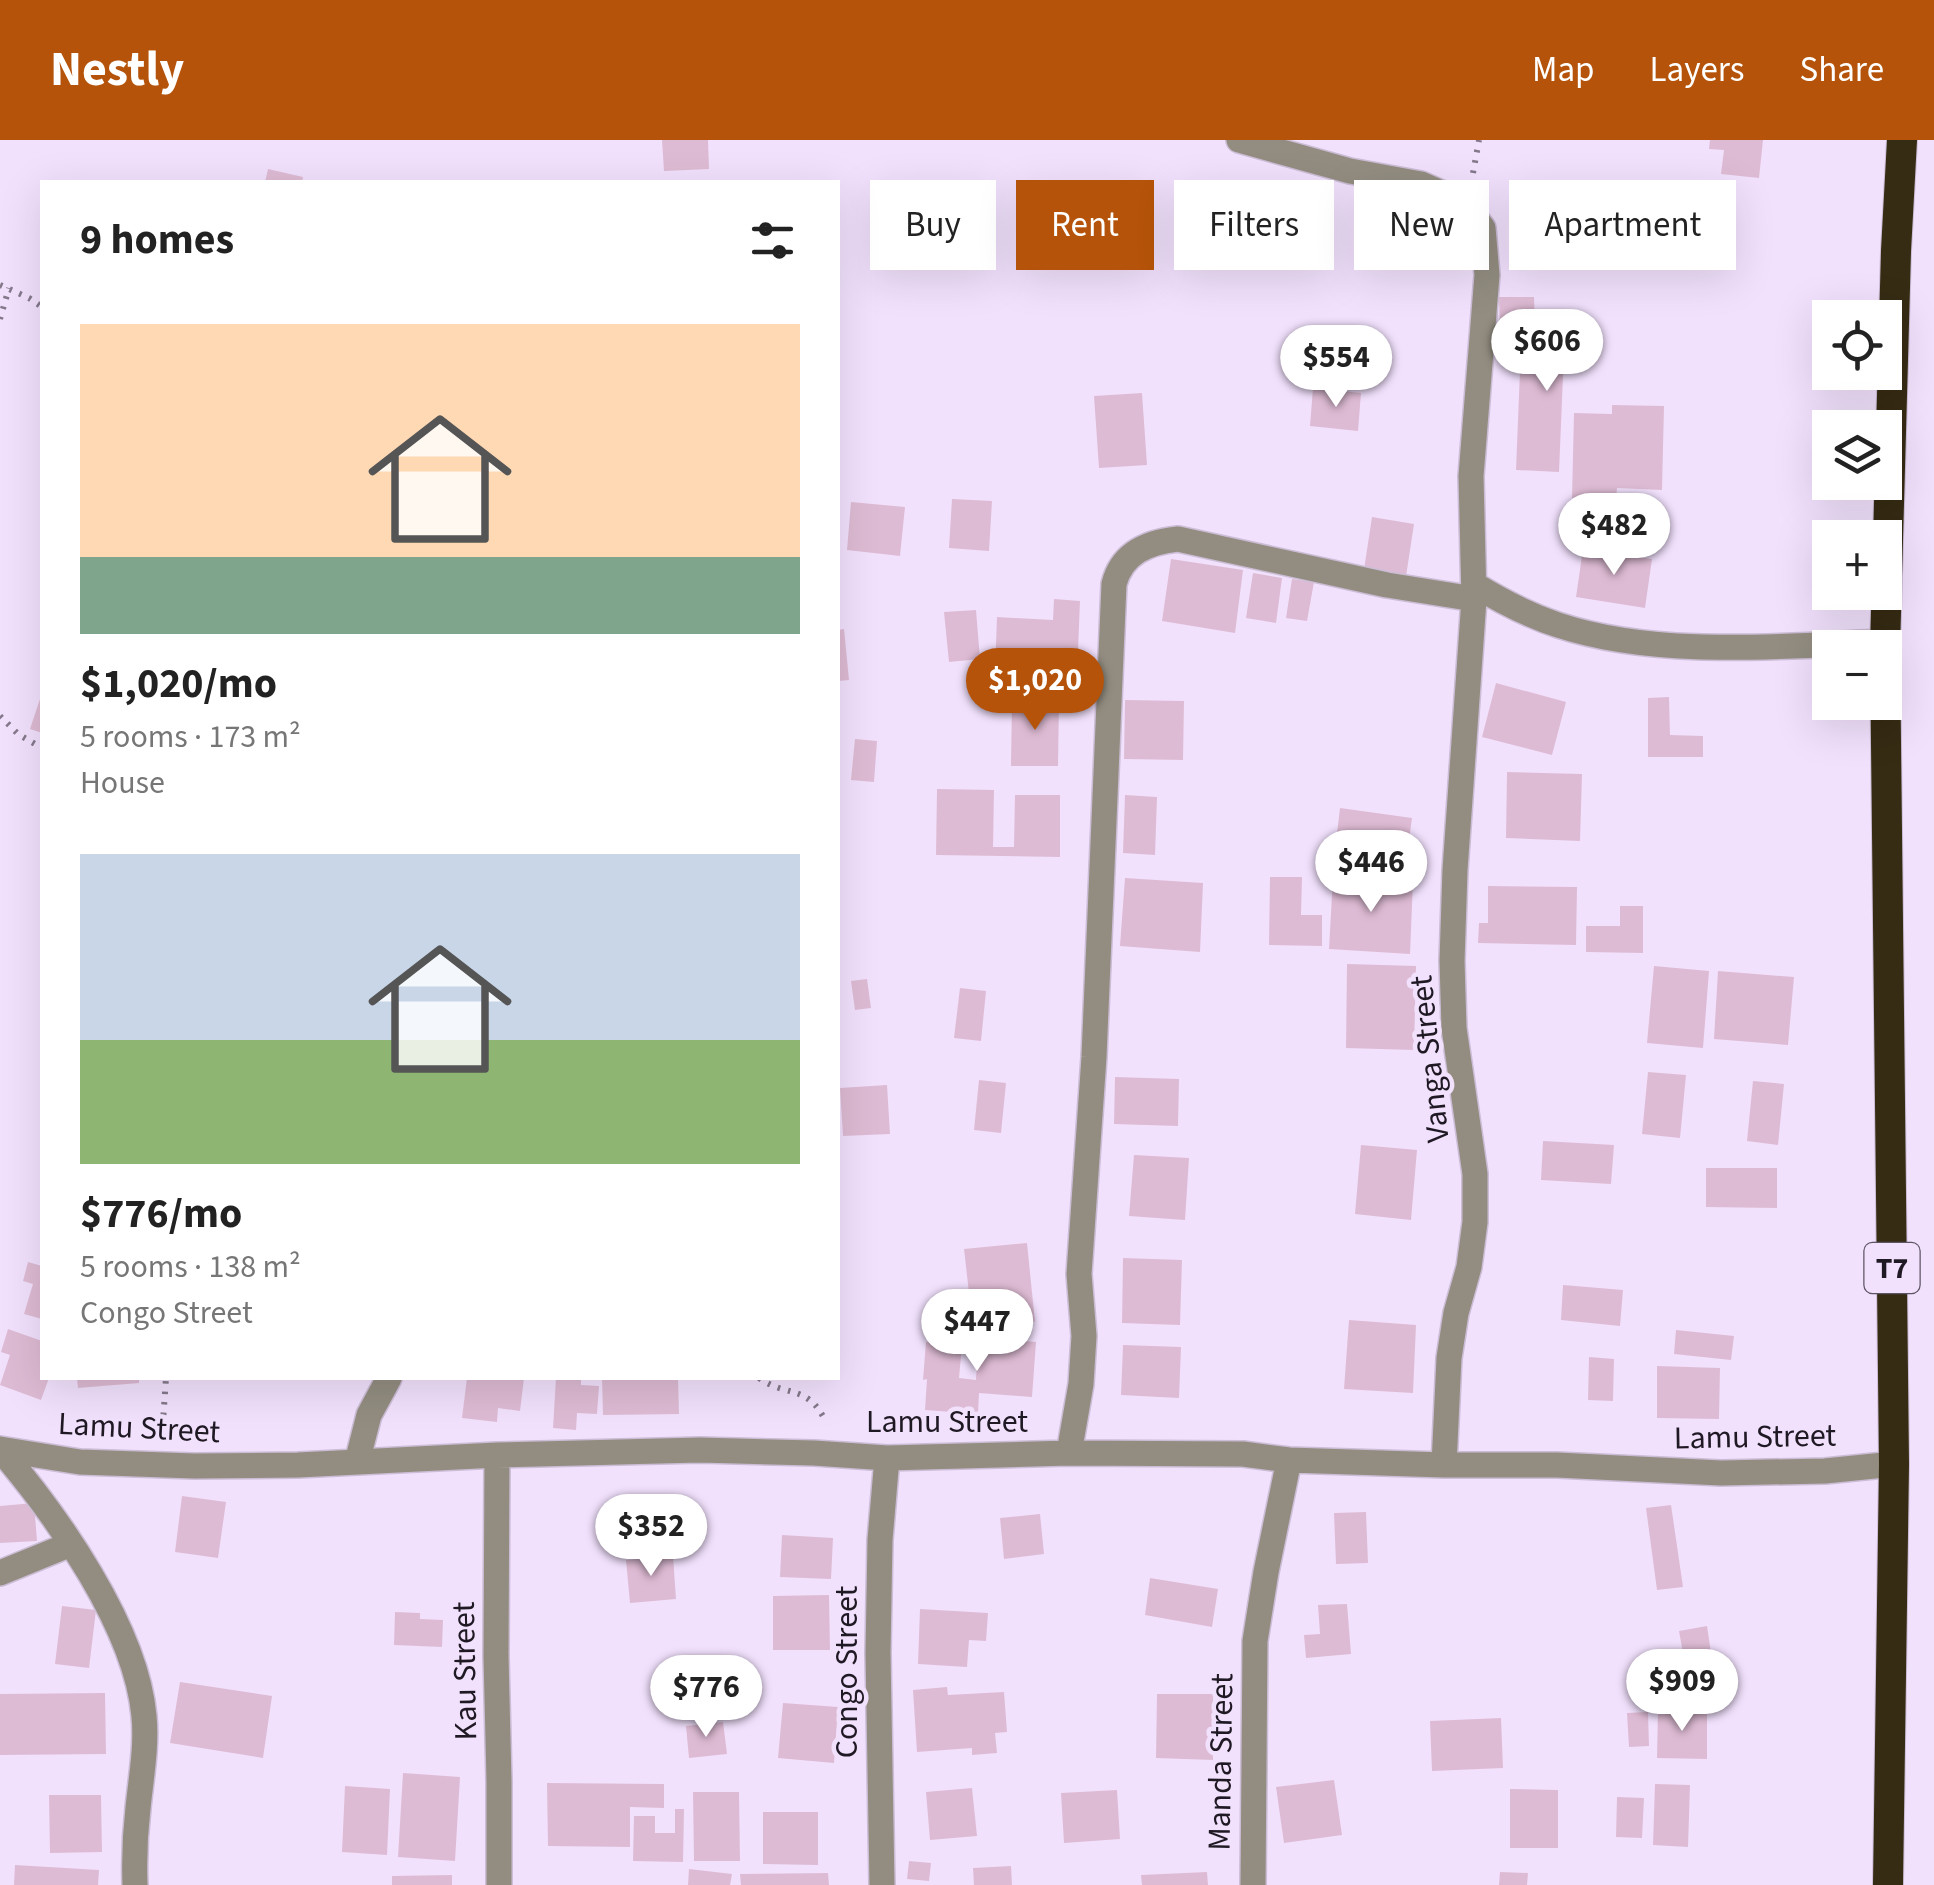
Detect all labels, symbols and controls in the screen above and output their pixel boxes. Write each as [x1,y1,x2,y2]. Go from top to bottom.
text: Nestly [50,36,184,104]
text: Map [1532,45,1595,95]
text: Layers [1650,45,1744,95]
text: Share [1799,45,1884,95]
chip: Buy [870,180,996,270]
chip: Rent [1016,180,1154,270]
chip: Filters [1174,180,1334,270]
chip: New [1354,180,1489,270]
chip: Apartment [1509,180,1736,270]
text: 9 homes [80,210,234,270]
icon: filters [745,213,800,268]
map controls [1812,300,1902,720]
button: locate [1812,300,1902,390]
pin: $606 [1488,309,1606,394]
text: $606 [1513,318,1581,364]
pin: $554 [1277,325,1395,410]
text: $554 [1302,334,1370,380]
icon: home [350,389,530,569]
button: layers [1812,410,1902,500]
pin: $482 [1555,493,1673,578]
text: $482 [1580,502,1648,548]
button: + [1812,520,1902,610]
button: − [1812,630,1902,720]
pin: $1,020 [954,648,1116,733]
text: $1,020/mo [80,654,277,714]
text: $1,020 [988,657,1082,703]
text: 5 rooms · 173 m² [80,714,301,760]
text: House [80,760,165,806]
pin: $446 [1312,830,1430,915]
text: $446 [1337,839,1405,885]
icon: home [350,919,530,1099]
street label: Vanga Street [1398,973,1462,1145]
text: $776/mo [80,1184,242,1244]
road number: T7 [1864,1243,1920,1293]
text: 5 rooms · 138 m² [80,1244,301,1290]
pin: $447 [918,1289,1036,1374]
text: Congo Street [80,1290,253,1336]
text: $447 [943,1298,1011,1344]
street label: Lamu Street [866,1399,1028,1445]
street label: Lamu Street [57,1401,221,1455]
street label: Lamu Street [1674,1413,1837,1461]
pin: $352 [592,1494,710,1579]
text: $352 [617,1503,685,1549]
street label: Congo Street [824,1585,870,1758]
street label: Kau Street [441,1601,489,1741]
pin: $909 [1623,1649,1741,1734]
pin: $776 [647,1655,765,1740]
text: $909 [1648,1658,1716,1704]
text: $776 [672,1664,740,1710]
street label: Manda Street [1196,1673,1246,1851]

